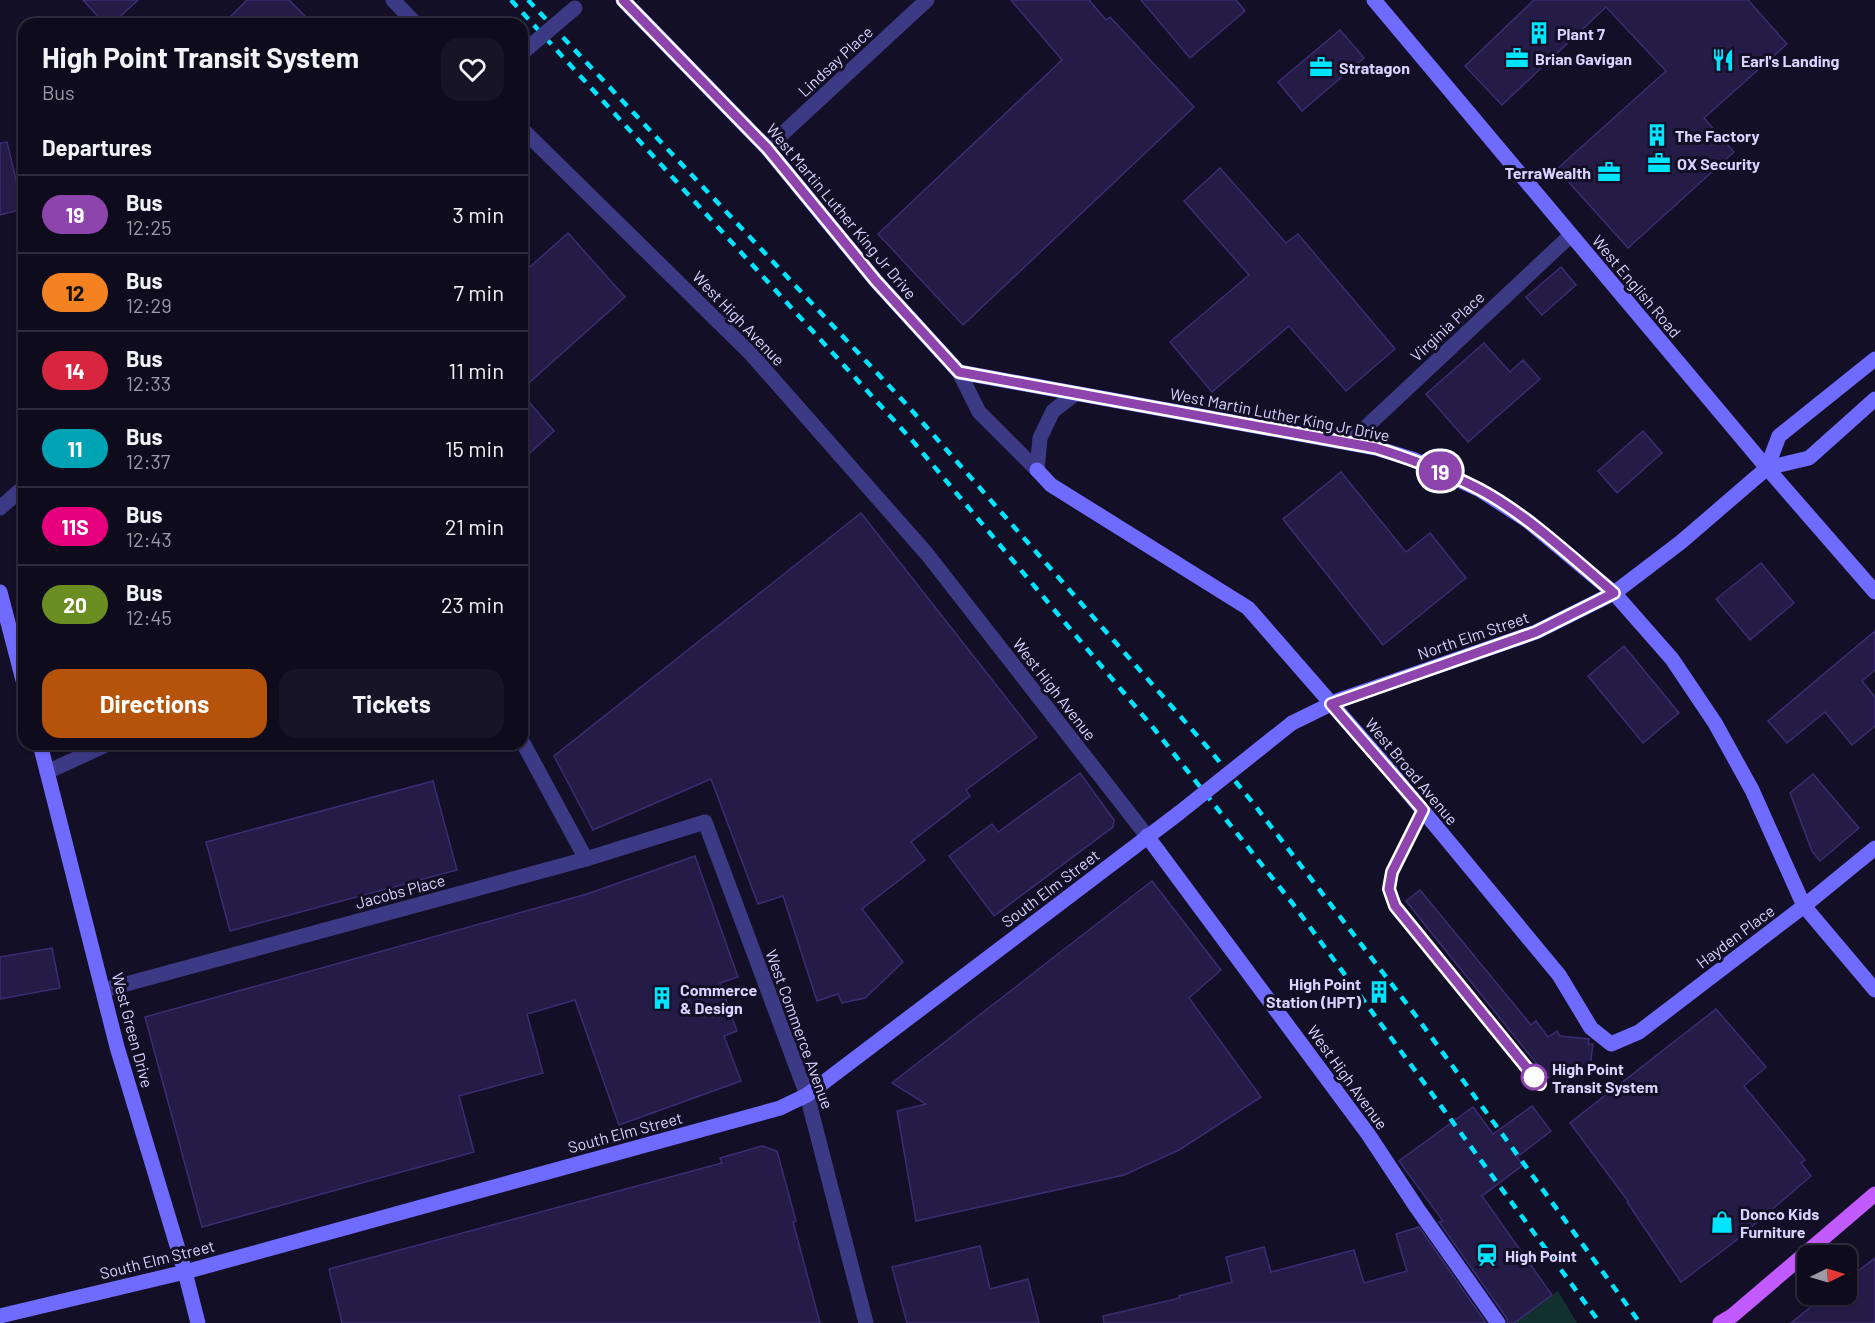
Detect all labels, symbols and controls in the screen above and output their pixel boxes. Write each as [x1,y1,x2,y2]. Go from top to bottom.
building icon: Plant 7 [1526,20,1552,46]
street label: Lindsay Place [794,22,876,100]
place label: Plant 7 [1557,24,1605,43]
button: heart [441,38,504,101]
text: High Point Transit System [42,40,359,74]
office icon: Brian Gavigan [1504,45,1530,71]
restaurant icon: Earl's Landing [1710,47,1736,73]
place label: Brian Gavigan [1535,49,1632,68]
place label: Earl's Landing [1741,51,1840,70]
office icon: Stratagon [1308,54,1334,80]
place label: Stratagon [1339,58,1410,77]
text: Bus [42,80,75,104]
street label: West Martin Luther King Jr Drive [763,119,921,303]
building icon: The Factory [1644,122,1670,148]
place label: The Factory [1675,126,1759,145]
text: Departures [42,134,152,160]
office icon: OX Security [1646,150,1672,176]
place label: OX Security [1677,154,1760,173]
office icon: TerraWealth [1596,159,1622,185]
place label: TerraWealth [1505,163,1591,182]
text: Bus [126,189,163,215]
text: 3 min [453,201,504,227]
text: 19 [66,202,84,227]
text: 12:25 [126,215,172,239]
street label: West English Road [1589,231,1685,341]
text: Bus [126,267,163,293]
street label: West High Avenue [689,267,789,369]
text: 7 min [454,279,504,305]
text: 12 [65,280,85,305]
street label: Virginia Place [1406,287,1488,365]
text: 12:29 [126,293,172,317]
text: Bus [126,345,163,371]
text: 11 min [448,357,504,383]
text: 14 [65,358,85,383]
text: 12:33 [126,371,171,395]
street label: West Martin Luther King Jr Drive [1169,383,1391,445]
text: Bus [126,423,163,449]
text: 15 min [445,435,504,461]
text: 11 [67,436,83,461]
text: 12:37 [126,449,170,473]
line badge: 19 [1413,452,1467,490]
text: 19 [1431,459,1449,484]
text: Bus [126,501,163,527]
text: 21 min [445,513,504,539]
text: 11S [61,514,89,539]
text: 12:43 [126,527,172,551]
text: Bus [126,579,163,605]
text: 23 min [441,591,504,617]
text: 20 [63,592,87,617]
text: 12:45 [126,605,172,629]
street label: North Elm Street [1415,607,1531,663]
street label: West High Avenue [1009,634,1101,744]
button: Directions [42,669,267,738]
button: Tickets [279,669,504,738]
street label: West Broad Avenue [1362,714,1462,828]
street label: South Elm Street [997,845,1103,931]
street label: Jacobs Place [353,870,447,912]
street label: Hayden Place [1692,900,1778,972]
street label: West Commerce Avenue [762,947,838,1111]
street label: West Green Drive [108,970,158,1090]
place label: High Point Station (HPT) [1266,974,1361,1011]
building icon: High Point Station (HPT) [1366,979,1392,1005]
place label: Commerce & Design [680,980,757,1017]
building icon: Commerce & Design [649,985,675,1011]
street label: West High Avenue [1304,1021,1392,1133]
place label: High Point Transit System [1552,1059,1658,1096]
marker: High Point Transit System [1521,1064,1547,1090]
street label: South Elm Street [566,1108,684,1156]
place label: Donco Kids Furniture [1740,1204,1819,1241]
shop icon: Donco Kids Furniture [1709,1209,1735,1235]
street label: South Elm Street [98,1236,216,1282]
station icon: High Point [1474,1242,1500,1268]
north arrow [1797,1245,1857,1305]
map controls [1797,1245,1857,1305]
place label: High Point [1505,1246,1577,1265]

